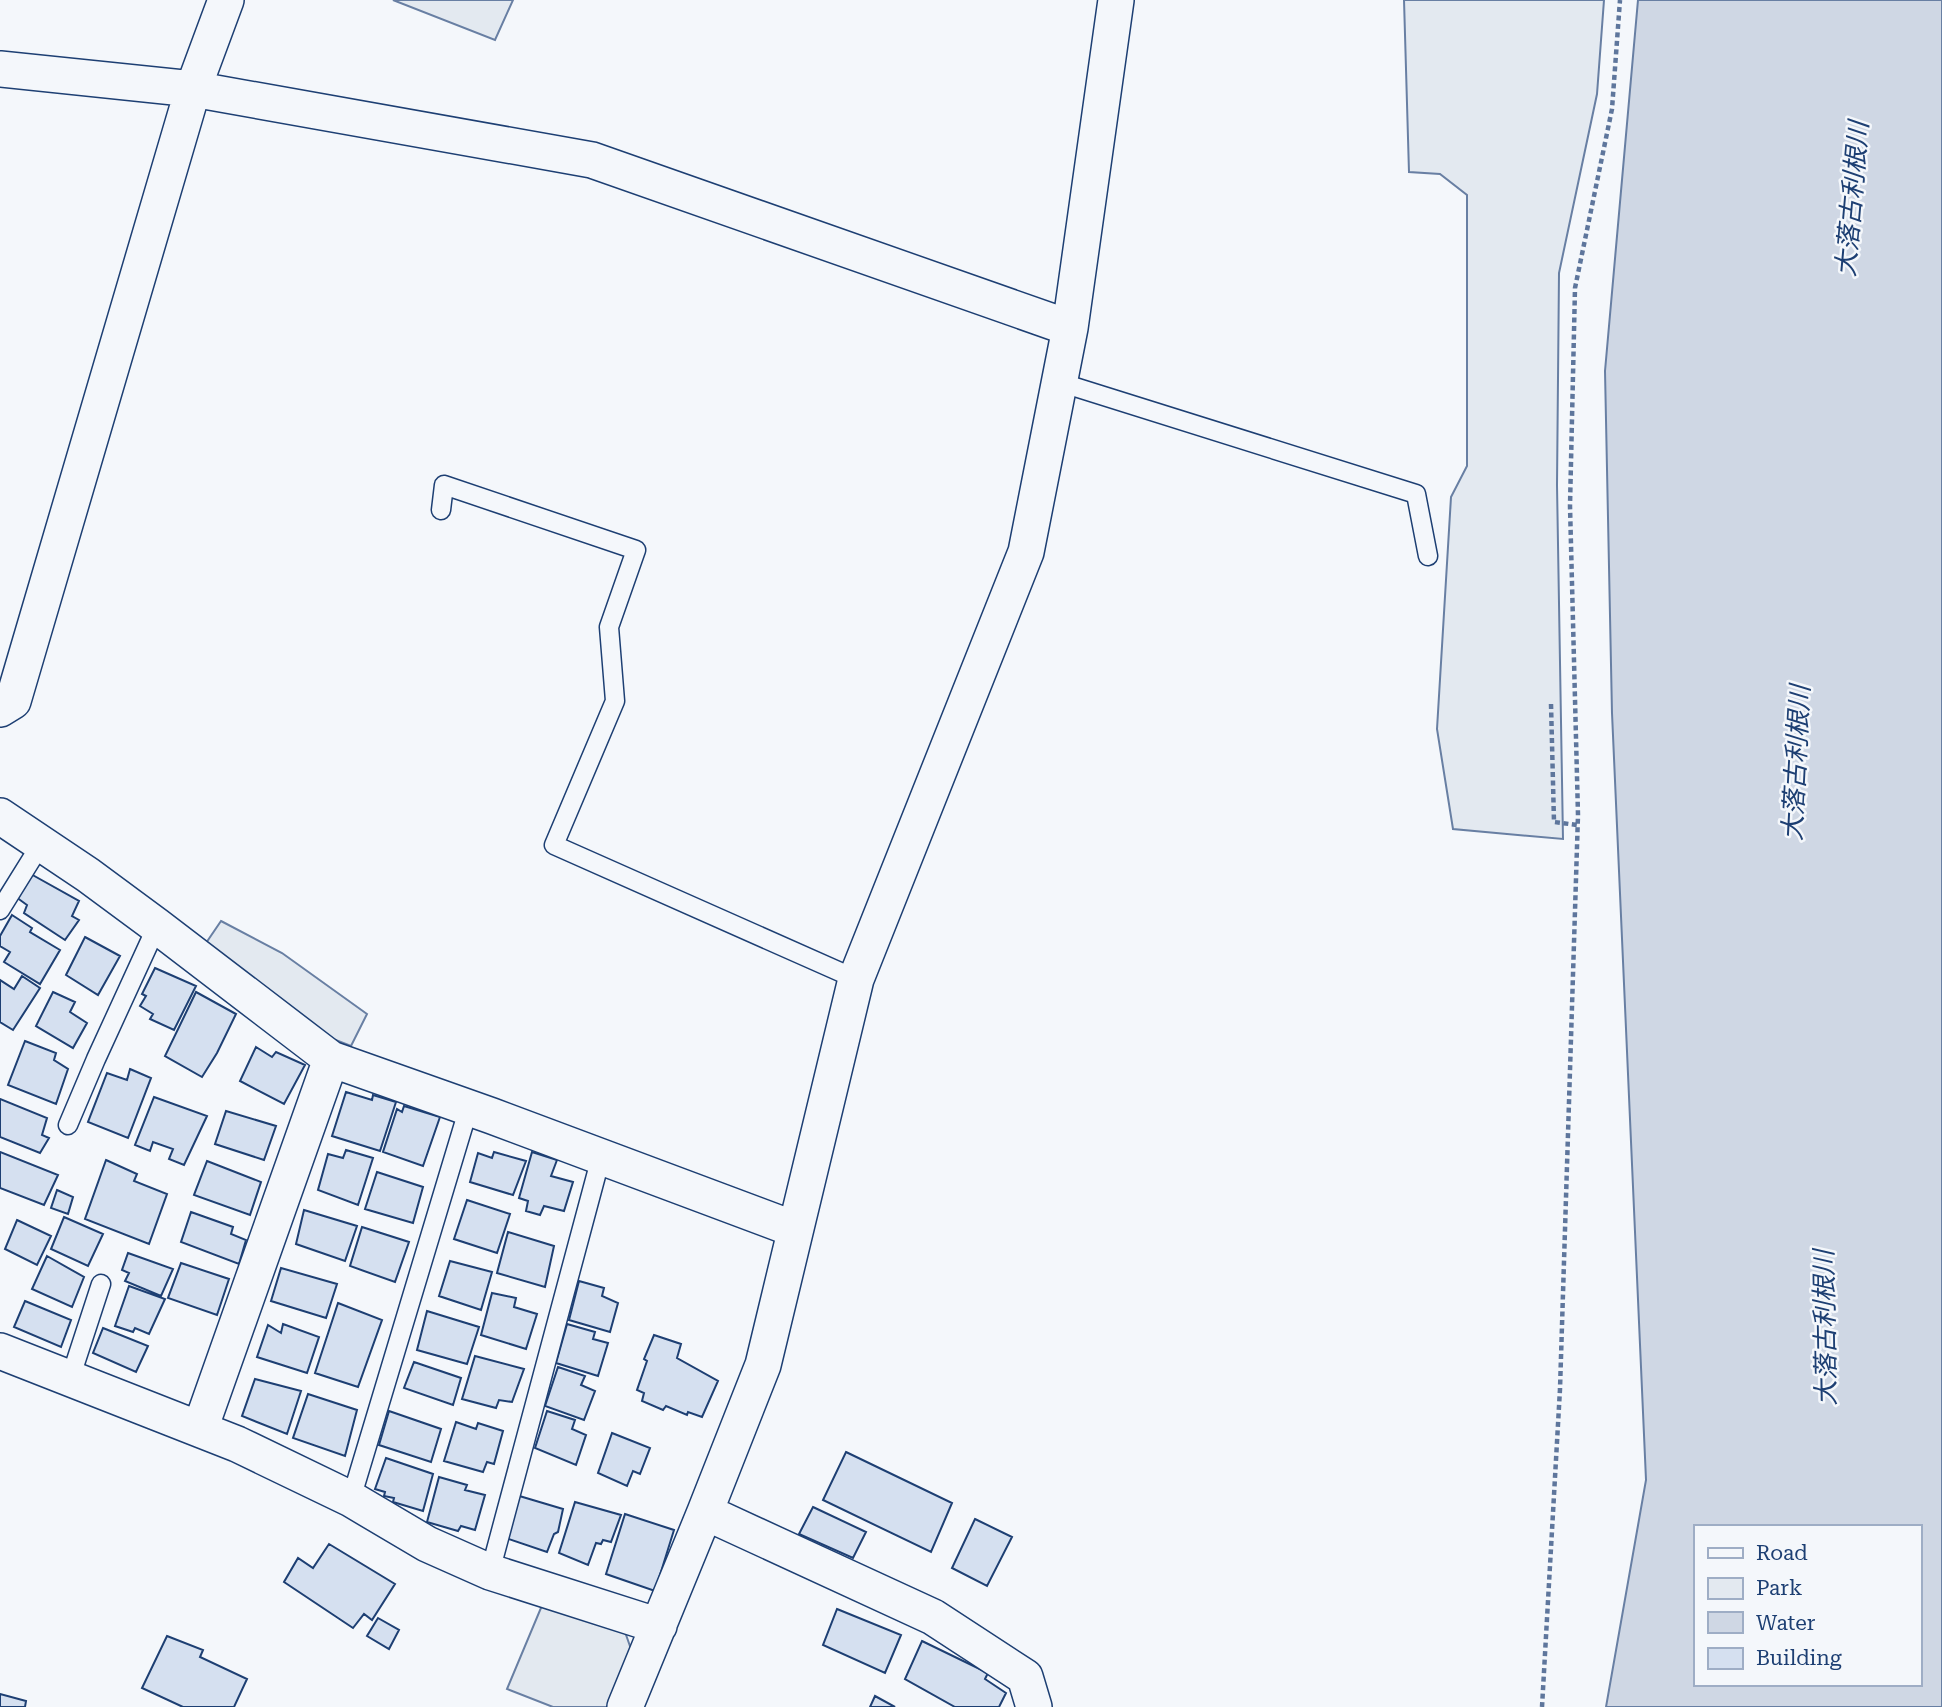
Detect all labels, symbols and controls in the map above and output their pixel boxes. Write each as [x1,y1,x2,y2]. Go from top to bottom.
water label: 大落古利根川 [1830,117,1874,278]
water label: 大落古利根川 [1777,681,1815,842]
water label: 大落古利根川 [1809,1247,1841,1406]
legend [1694,1525,1921,1686]
text: Road [1756,1541,1808,1565]
text: Park [1756,1576,1802,1600]
text: Water [1756,1611,1816,1635]
text: Building [1756,1646,1842,1670]

